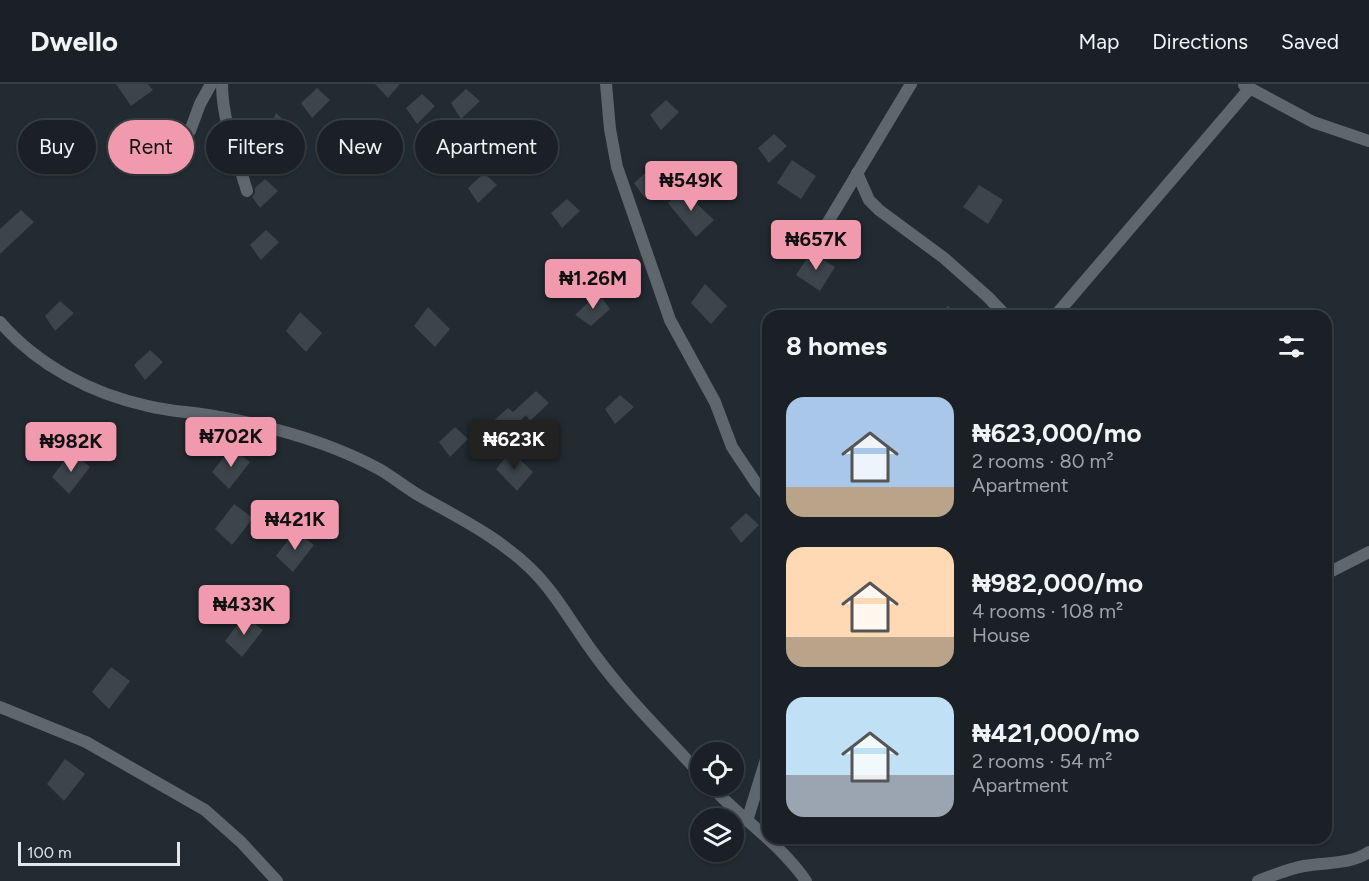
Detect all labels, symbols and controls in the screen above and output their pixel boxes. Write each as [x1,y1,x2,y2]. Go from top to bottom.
text: Dwello [30,24,118,58]
text: Map [1078,29,1119,54]
text: Directions [1152,29,1248,54]
text: Saved [1281,29,1339,54]
chip: Buy [18,120,96,174]
chip: Rent [108,120,194,174]
chip: Filters [206,120,305,174]
chip: New [317,120,403,174]
chip: Apartment [415,120,558,174]
pin: ₦549K [649,161,733,212]
text: ₦549K [659,168,723,192]
pin: ₦657K [774,220,858,271]
text: ₦657K [785,227,847,251]
pin: ₦1.26M [544,259,642,310]
text: ₦1.26M [559,266,627,290]
text: 8 homes [786,330,887,362]
icon: filters [1275,330,1308,363]
pin: ₦702K [189,417,273,468]
text: ₦623,000/mo [972,417,1142,449]
pin: ₦623K [472,420,556,471]
icon: home [834,421,906,493]
pin: ₦982K [29,422,113,473]
text: ₦702K [199,424,263,448]
text: ₦623K [483,427,545,451]
text: ₦982K [39,429,103,453]
text: 2 rooms · 80 m² [972,449,1114,473]
text: Apartment [972,473,1069,497]
pin: ₦421K [253,500,337,551]
text: ₦421K [265,507,325,531]
text: ₦982,000/mo [972,567,1143,599]
icon: home [834,571,906,643]
pin: ₦433K [202,585,286,636]
text: ₦433K [213,592,275,616]
text: 4 rooms · 108 m² [972,599,1123,623]
text: House [972,623,1030,647]
text: ₦421,000/mo [972,717,1140,749]
icon: home [834,721,906,793]
map controls [690,742,744,862]
button: locate [690,742,744,796]
text: 2 rooms · 54 m² [972,749,1112,773]
text: Apartment [972,773,1069,797]
button: layers [690,808,744,862]
scale bar [18,839,180,866]
text: 100 m [27,843,72,862]

